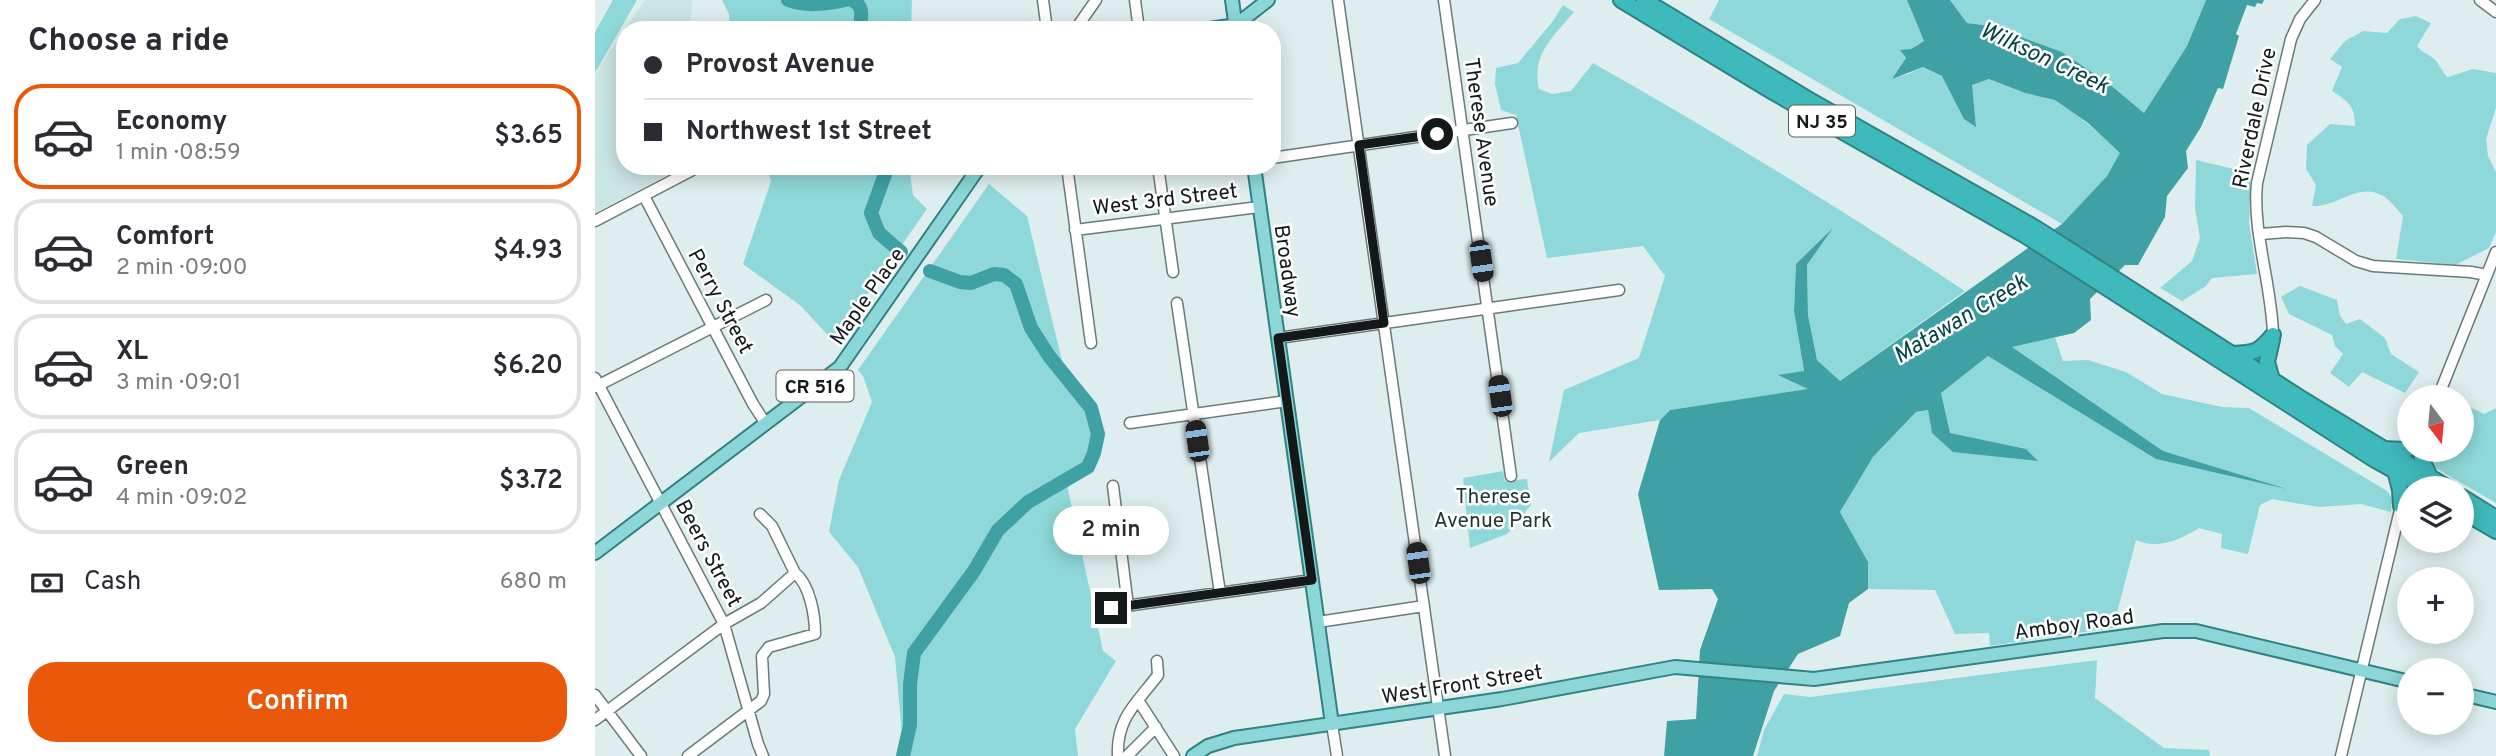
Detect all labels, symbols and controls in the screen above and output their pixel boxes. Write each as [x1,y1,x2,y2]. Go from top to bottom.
water label: Wilkson Creek [1975,17,2113,102]
text: Choose a ride [28,22,229,62]
street label: Riverdale Drive [2227,45,2284,191]
text: Provost Avenue [686,49,875,82]
street label: Therese Avenue [1457,56,1504,208]
icon: car [32,105,95,168]
road number: NJ 35 [1789,105,1855,136]
text: Economy [116,106,227,139]
text: Northwest 1st Street [686,116,932,149]
route start [1421,118,1453,150]
text: $3.65 [494,120,563,153]
text: 1 min · 08:59 [116,139,241,168]
street label: West 3rd Street [1091,178,1239,223]
icon: car [32,220,95,283]
text: Comfort [116,221,214,254]
street label: Broadway [1267,223,1306,319]
text: $4.93 [493,235,563,268]
car [1468,239,1495,283]
street label: Maple Place [825,243,912,351]
street label: Perry Street [681,245,759,359]
text: 2 min · 09:00 [116,254,248,283]
water label: Matawan Creek [1889,269,2034,372]
icon: car [32,335,95,398]
text: XL [116,336,148,369]
text: $6.20 [493,350,563,383]
text: 3 min · 09:01 [116,369,241,398]
road number: CR 516 [777,370,853,402]
car [1487,374,1514,418]
north arrow [2397,385,2475,462]
map controls [2397,385,2474,735]
car [1184,419,1211,463]
icon: car [32,450,95,513]
text: Green [116,451,189,484]
text: $3.72 [499,465,563,498]
button: layers [2397,476,2474,553]
text: 4 min · 09:02 [116,484,247,513]
park label: Therese Avenue Park [1434,484,1552,535]
street label: Beers Street [668,495,747,612]
callout: 2 min [1053,506,1169,556]
text: 2 min [1081,516,1141,545]
car [1405,541,1432,585]
icon: cash [28,564,66,602]
text: Cash [84,566,141,599]
button: + [2397,567,2474,644]
text: 680 m [500,568,567,597]
route end [1095,592,1127,624]
street label: Amboy Road [2013,604,2136,647]
button: − [2397,658,2474,735]
street label: West Front Street [1380,659,1545,712]
button: Confirm [28,662,567,742]

